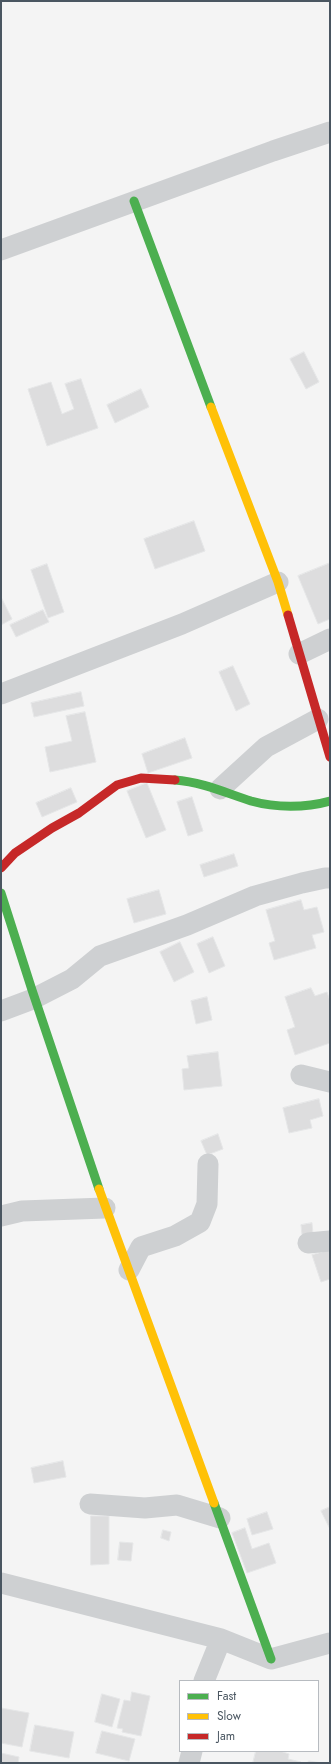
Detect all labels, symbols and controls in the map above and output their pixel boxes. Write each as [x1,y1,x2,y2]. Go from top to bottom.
legend [179,1680,319,1752]
text: Fast [217,1687,236,1705]
text: Slow [217,1707,241,1725]
text: Jam [217,1727,235,1745]

